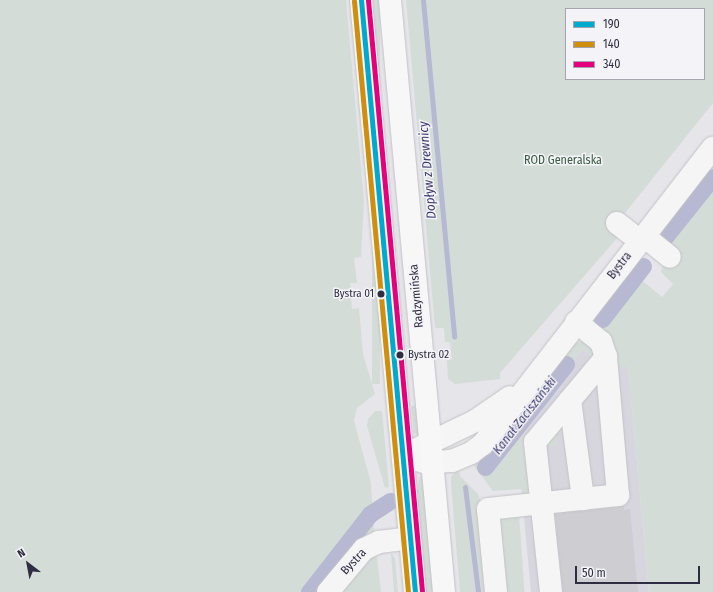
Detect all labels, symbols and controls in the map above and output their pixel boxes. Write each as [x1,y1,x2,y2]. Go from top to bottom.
legend [565,8,705,80]
text: 190 [603,17,620,31]
text: 140 [603,37,620,51]
text: 340 [603,57,620,71]
water label: Dopływ z Drewnicy [416,121,440,219]
park label: ROD Generalska [524,154,602,168]
street label: Bystra [605,250,635,282]
street label: Radzymińska [407,264,427,328]
place label: Bystra 01 [334,287,374,301]
marker: Bystra 01 [376,289,386,299]
place label: Bystra 02 [408,348,449,362]
marker: Bystra 02 [395,350,405,360]
water label: Kanał Zaciszański [490,374,560,458]
north arrow [8,544,48,584]
text: N [15,546,28,561]
street label: Bystra [338,546,370,578]
scale bar [577,558,702,584]
text: 50 m [582,566,606,580]

